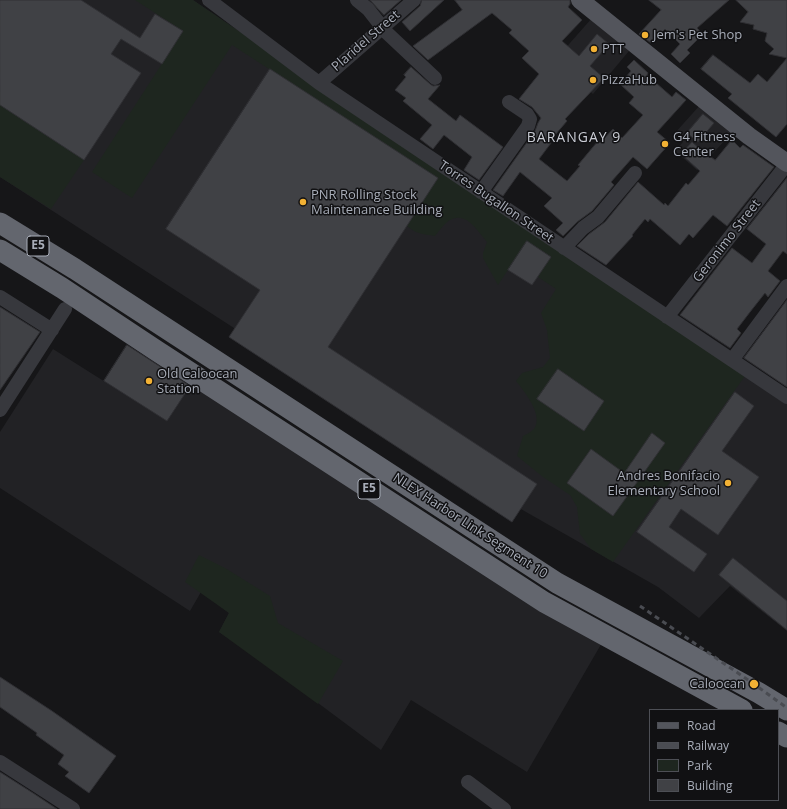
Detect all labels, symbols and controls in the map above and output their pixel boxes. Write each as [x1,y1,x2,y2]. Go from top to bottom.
street label: Plaridel Street [329,7,403,75]
place label: Jem's Pet Shop [653,27,742,43]
marker: Jem's Pet Shop [640,30,650,40]
place label: PTT [602,41,624,57]
marker: PTT [589,44,599,54]
place label: PizzaHub [601,72,657,88]
marker: PizzaHub [588,75,598,85]
place label: G4 Fitness Center [673,129,736,160]
district label: BARANGAY 9 [527,130,621,146]
marker: G4 Fitness Center [660,139,670,149]
street label: Torres Bugallon Street [436,158,556,246]
place label: PNR Rolling Stock Maintenance Building [311,187,442,218]
marker: PNR Rolling Stock Maintenance Building [298,197,308,207]
street label: Geronimo Street [690,197,764,285]
road number: E5 [27,236,49,256]
place label: Old Caloocan Station [157,366,237,397]
marker: Old Caloocan Station [144,376,154,386]
place label: Andres Bonifacio Elementary School [608,468,720,499]
street label: NLEX Harbor Link Segment 10 [390,470,550,582]
marker: Andres Bonifacio Elementary School [723,478,733,488]
road number: E5 [358,479,380,499]
place label: Caloocan [689,676,745,692]
marker: Caloocan [748,678,760,690]
legend [649,709,779,801]
text: Road [687,717,716,734]
text: Railway [687,737,729,754]
text: Park [687,757,712,774]
text: Building [687,777,732,794]

